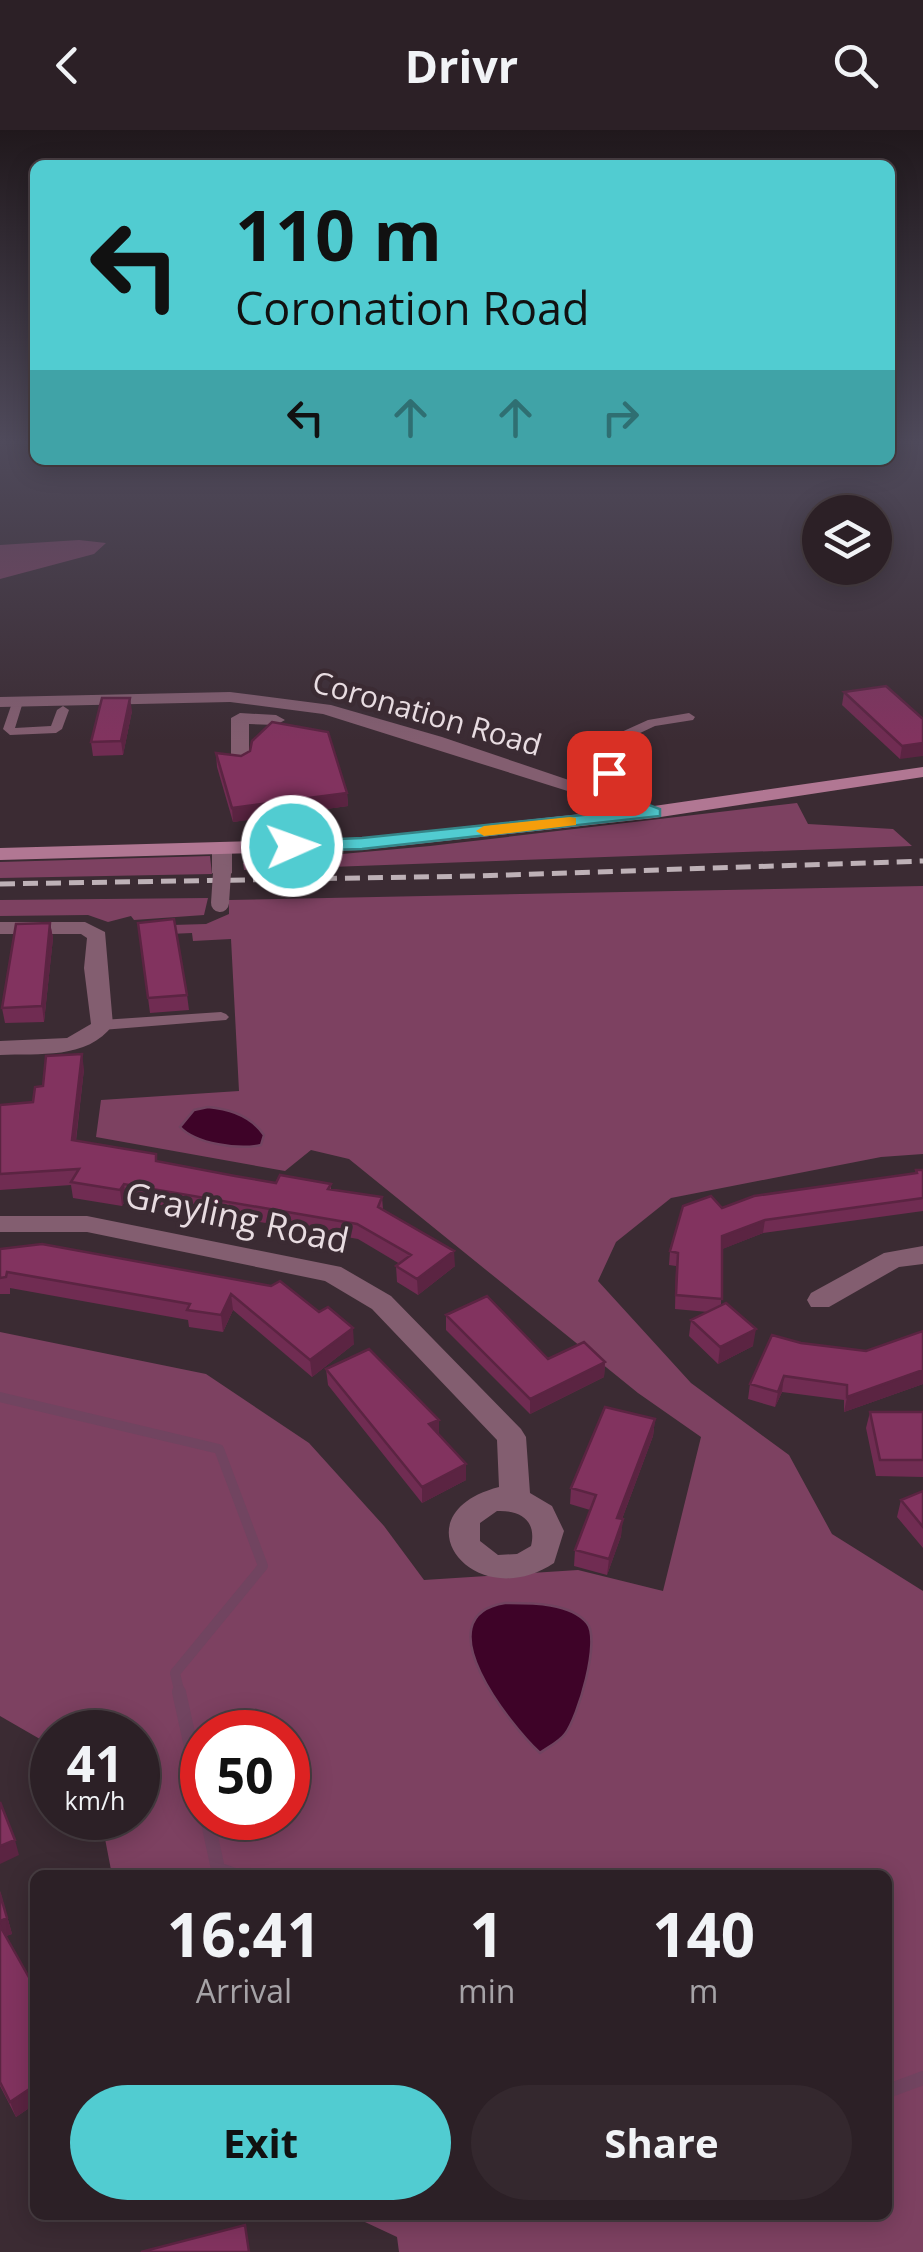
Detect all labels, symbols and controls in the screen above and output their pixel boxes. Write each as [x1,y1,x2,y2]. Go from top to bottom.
text: Drivr [405,35,518,96]
icon: back [40,38,95,93]
icon: search [828,38,883,93]
text: 110 m [235,186,442,282]
icon: left [70,200,200,330]
text: Coronation Road [235,277,590,338]
icon: left [278,390,333,445]
icon: ahead [383,390,438,445]
icon: ahead [488,390,543,445]
icon: right [593,390,648,445]
map controls [802,495,892,585]
button: layers [802,495,892,585]
street label: Coronation Road [308,660,547,765]
pin [567,731,652,816]
icon: arrive [582,746,637,801]
position arrow [240,794,344,898]
street label: Grayling Road [121,1170,353,1263]
speed limit sign: 50 [180,1710,310,1840]
text: 41 [66,1729,124,1797]
text: km/h [65,1783,125,1817]
text: 16:41 [167,1893,321,1975]
text: 1 [470,1893,504,1975]
text: 140 [652,1893,755,1975]
text: Arrival [196,1969,292,2012]
text: min [458,1969,515,2012]
text: m [689,1969,718,2012]
button: Exit [70,2085,451,2200]
button: Share [471,2085,852,2200]

